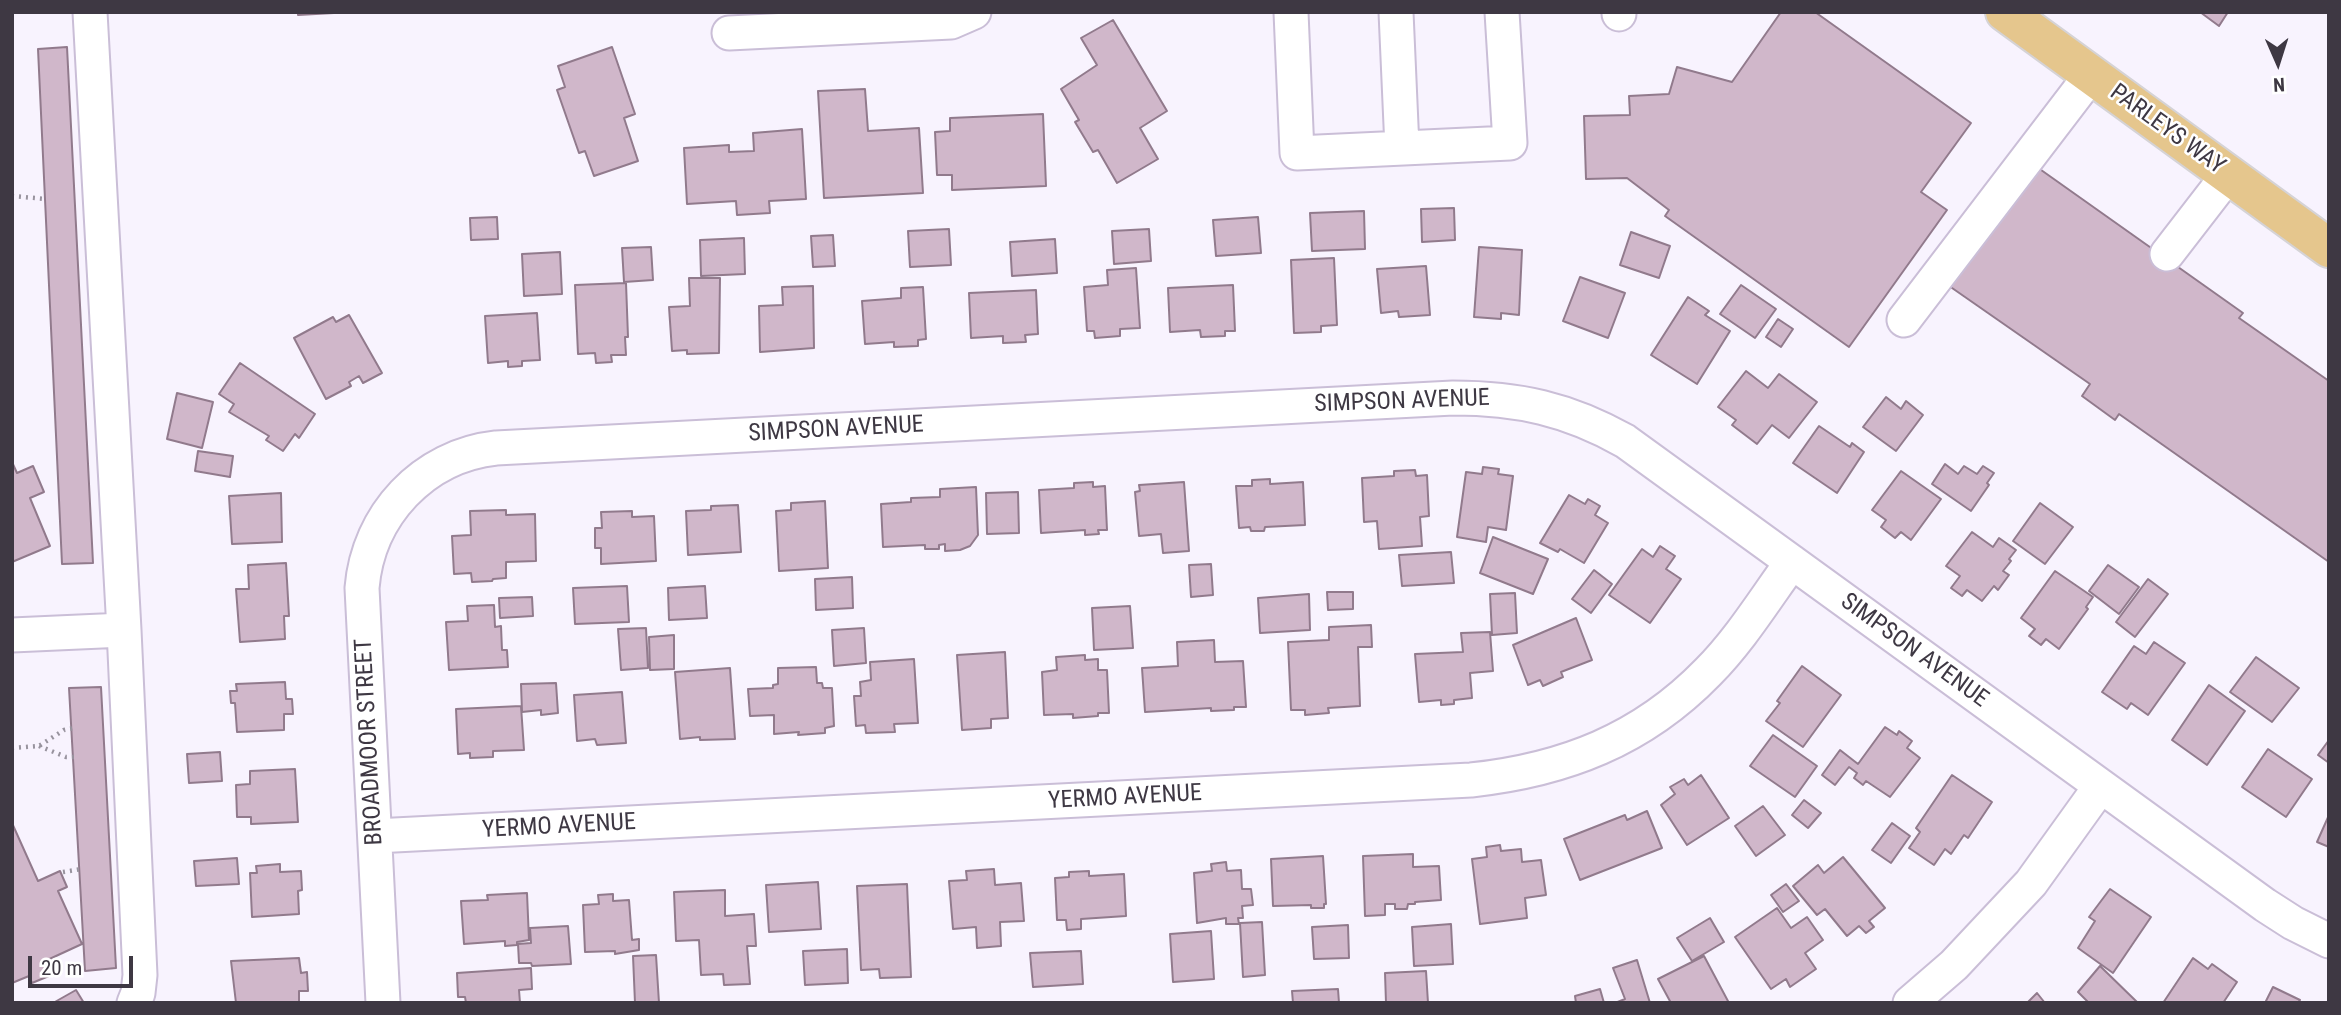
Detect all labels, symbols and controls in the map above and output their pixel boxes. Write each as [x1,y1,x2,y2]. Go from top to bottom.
north arrow [2243,28,2313,98]
text: N [2273,73,2286,96]
street label: PARLEYS WAY [2104,79,2230,181]
street label: SIMPSON AVENUE [1314,385,1490,419]
street label: SIMPSON AVENUE [748,411,924,449]
street label: SIMPSON AVENUE [1835,588,1993,714]
street label: BROADMOOR STREET [350,638,390,846]
street label: YERMO AVENUE [1047,780,1203,816]
street label: YERMO AVENUE [481,809,637,845]
scale bar [32,942,136,986]
text: 20 m [41,956,82,980]

